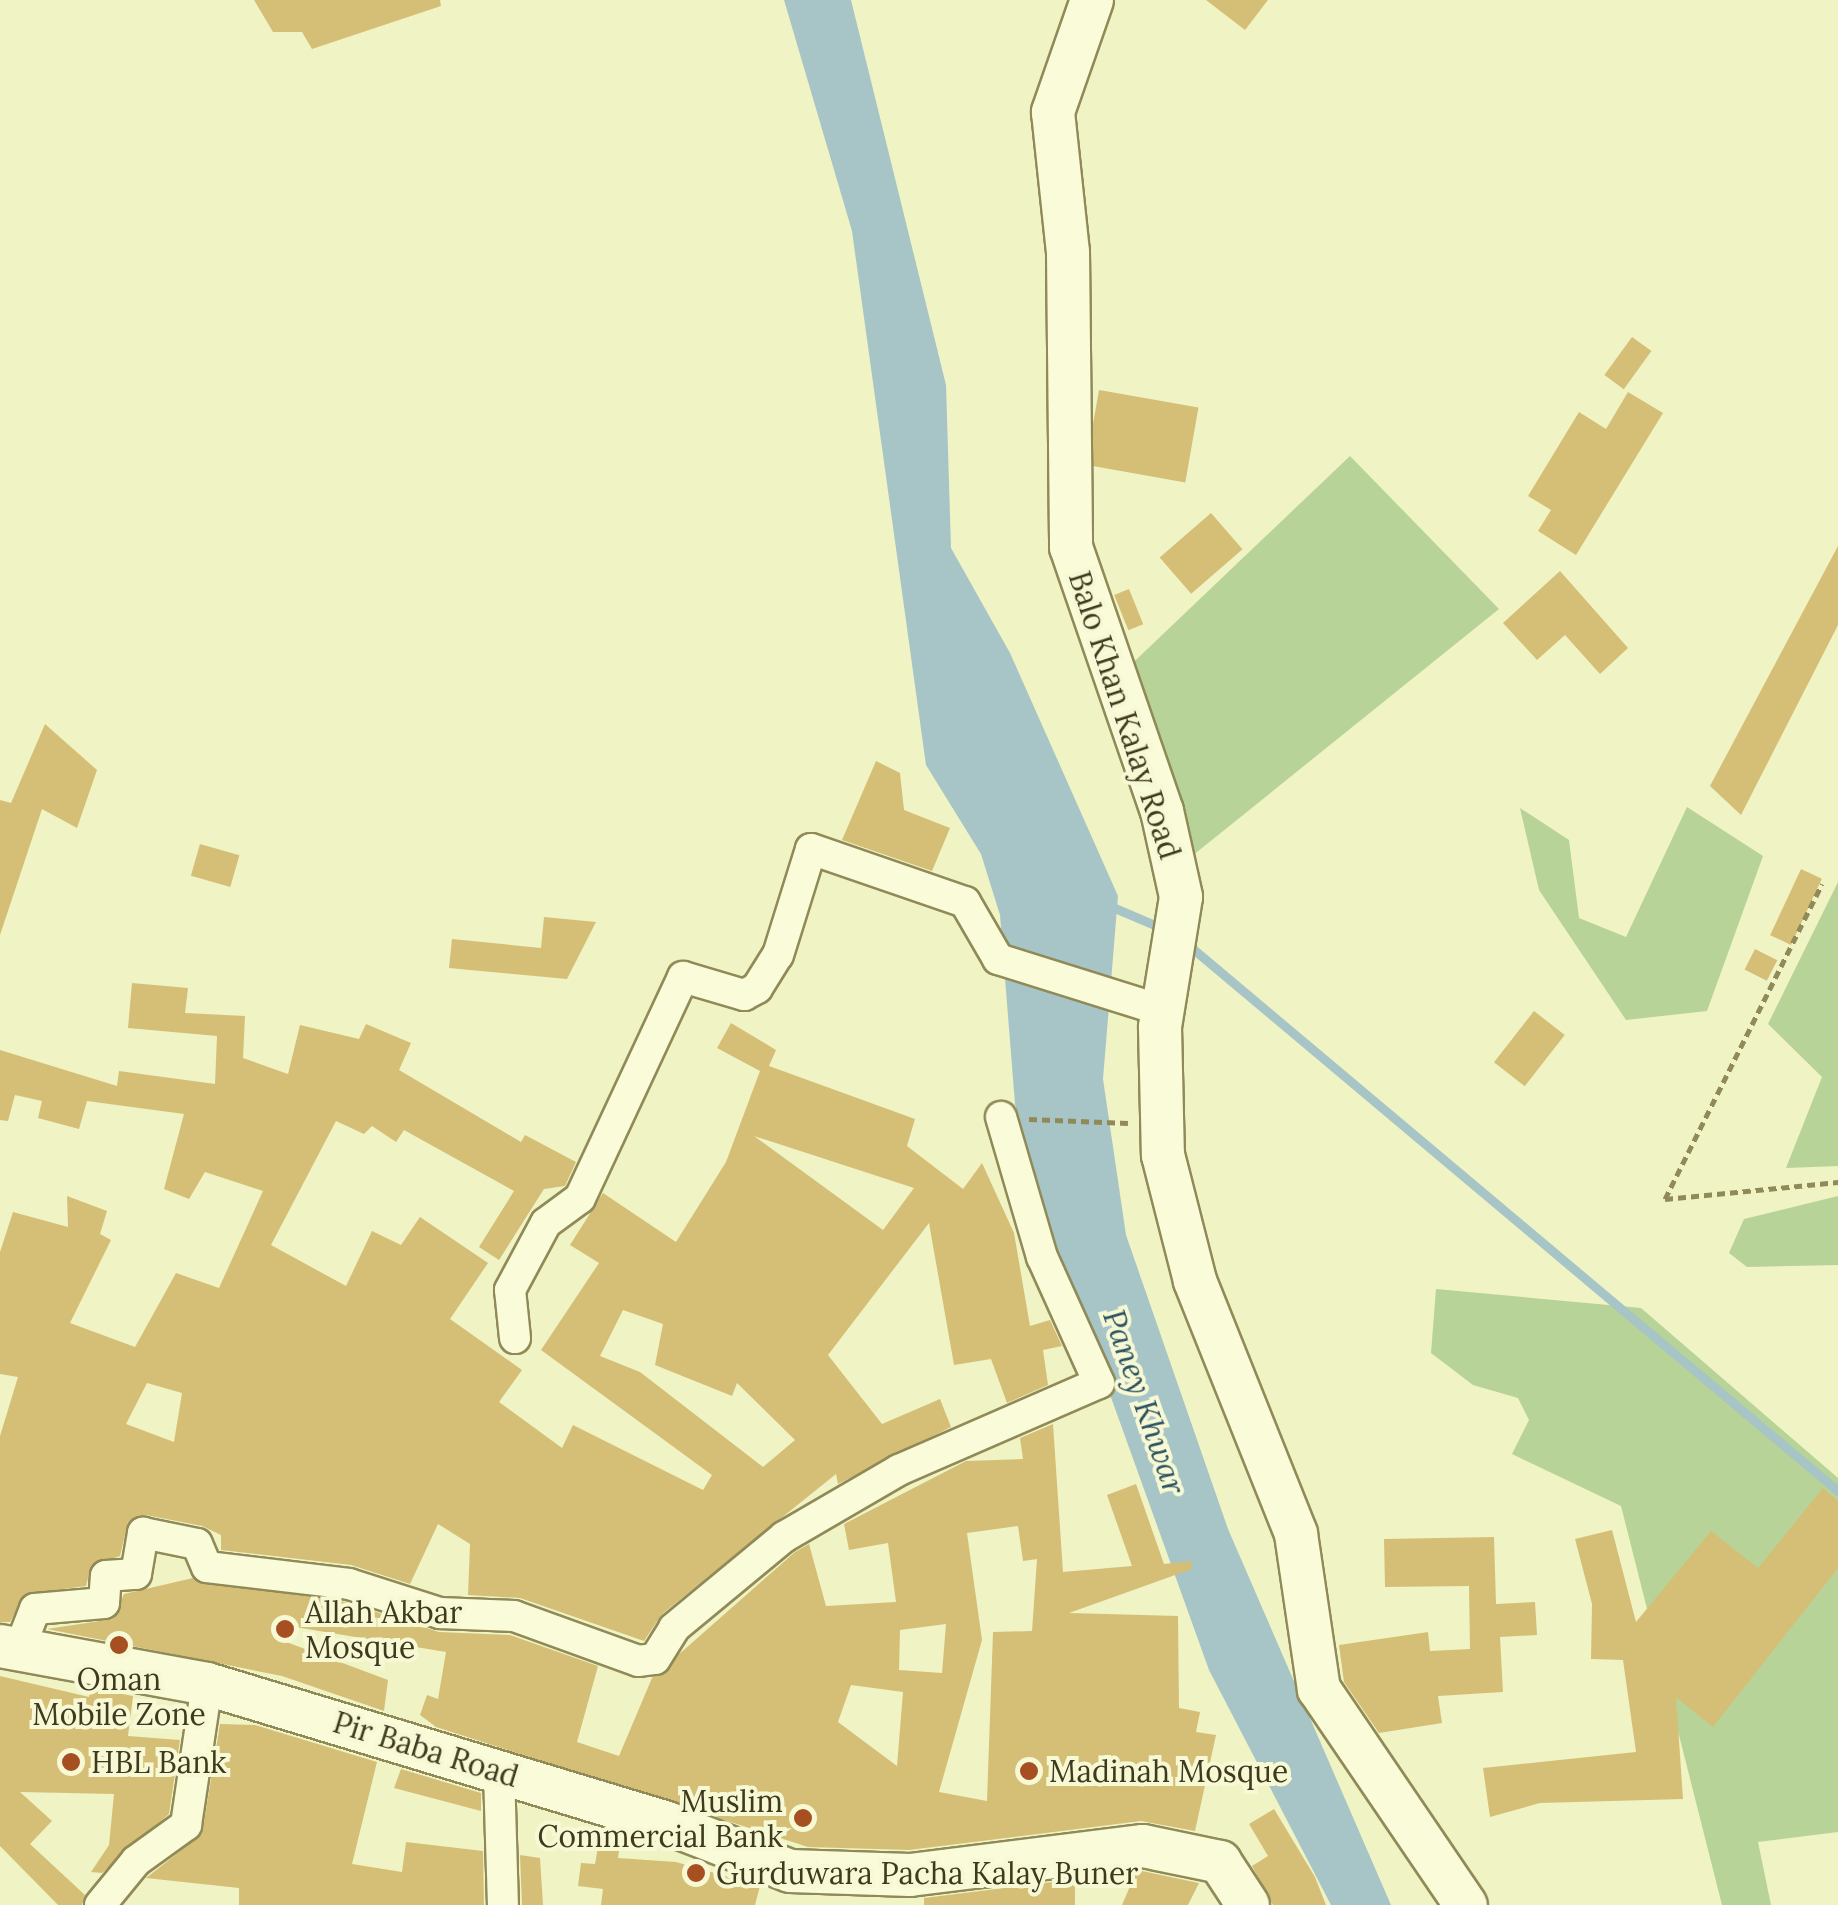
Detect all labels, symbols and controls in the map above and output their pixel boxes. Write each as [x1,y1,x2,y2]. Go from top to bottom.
street label: Balo Khan Kalay Road [1061,567,1189,863]
water label: Paney Khwar [1094,1304,1194,1500]
place label: Allah Akbar Mosque [305,1594,462,1664]
marker: Allah Akbar Mosque [274,1618,296,1640]
marker: Oman Mobile Zone [108,1634,130,1656]
place label: Oman Mobile Zone [32,1661,206,1732]
street label: Pir Baba Road [329,1704,523,1794]
place label: HBL Bank [91,1744,226,1780]
marker: HBL Bank [60,1751,82,1773]
place label: Madinah Mosque [1049,1753,1288,1789]
marker: Madinah Mosque [1018,1760,1040,1782]
place label: Muslim Commercial Bank [537,1783,783,1854]
marker: Muslim Commercial Bank [792,1807,814,1829]
place label: Gurduwara Pacha Kalay Buner [716,1855,1138,1891]
marker: Gurduwara Pacha Kalay Buner [685,1862,707,1884]

